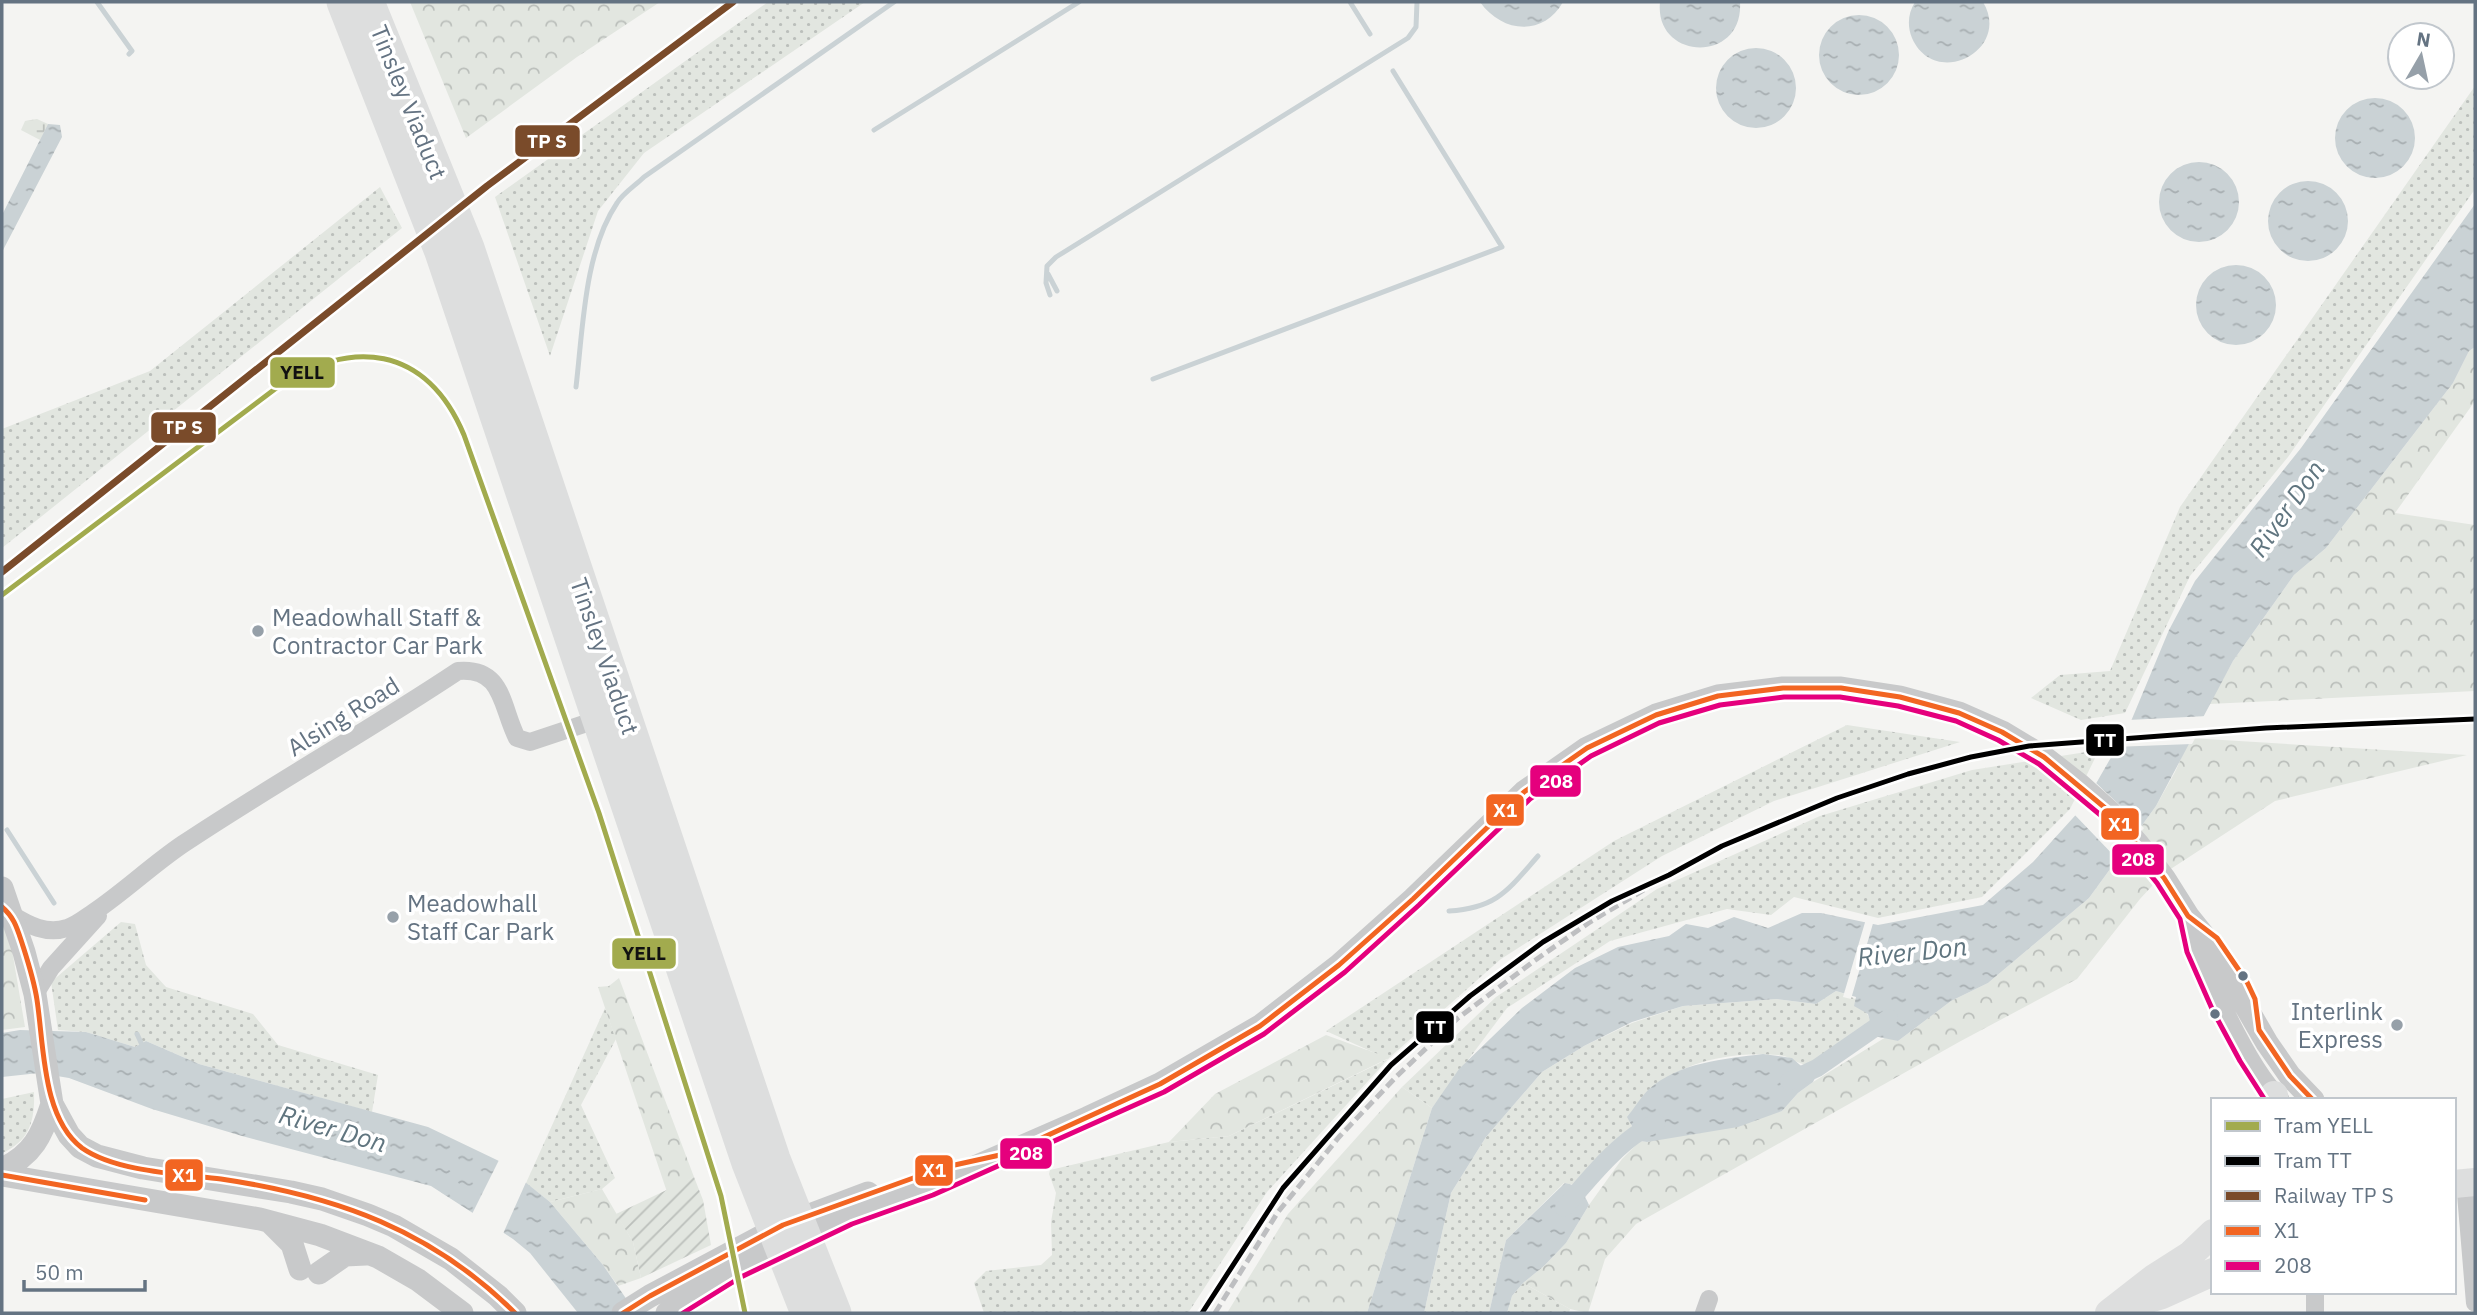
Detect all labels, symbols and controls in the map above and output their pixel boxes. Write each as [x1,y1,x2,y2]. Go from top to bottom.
street label: Tinsley Viaduct [363,20,455,184]
north arrow [2386,21,2456,91]
text: N [2415,26,2432,52]
line badge: TP S [514,124,581,158]
text: TP S [527,129,567,153]
line badge: YELL [269,356,336,389]
text: YELL [280,360,324,384]
line badge: TP S [150,411,217,444]
text: TP S [163,415,203,439]
water label: River Don [2240,453,2332,563]
street label: Tinsley Viaduct [563,573,647,739]
place label: Meadowhall Staff & Contractor Car Park [272,601,483,661]
marker: Meadowhall Staff & Contractor Car Park [250,623,266,639]
street label: Alsing Road [281,669,405,763]
line badge: TT [2085,723,2125,757]
text: TT [2094,728,2116,752]
line badge: 208 [1529,764,1582,798]
text: 208 [1539,769,1573,793]
line badge: X1 [1485,793,1525,827]
text: X1 [1493,798,1518,822]
line badge: X1 [2100,807,2140,841]
text: X1 [2108,812,2133,836]
line badge: 208 [2111,843,2165,876]
text: 208 [2121,847,2155,871]
place label: Meadowhall Staff Car Park [407,887,555,947]
marker: Meadowhall Staff Car Park [385,909,401,925]
water label: River Don [1855,928,1969,974]
line badge: YELL [611,937,677,970]
text: YELL [622,941,666,965]
unlabelled marker [2236,969,2250,983]
place label: Interlink Express [2291,995,2383,1055]
unlabelled marker [2208,1007,2222,1021]
line badge: TT [1415,1010,1455,1044]
text: TT [1424,1015,1446,1039]
marker: Interlink Express [2389,1017,2405,1033]
water label: River Don [275,1096,391,1160]
legend [2211,1098,2456,1294]
text: Tram YELL [2274,1111,2373,1139]
line badge: 208 [999,1137,1053,1170]
text: 208 [1009,1141,1043,1165]
text: Tram TT [2274,1146,2352,1174]
line badge: X1 [914,1154,954,1187]
line badge: X1 [164,1158,204,1192]
text: X1 [922,1158,947,1182]
text: X1 [172,1163,197,1187]
text: Railway TP S [2274,1181,2394,1209]
text: X1 [2274,1216,2299,1244]
scale bar [24,1248,145,1292]
text: 208 [2274,1251,2312,1279]
text: 50 m [35,1258,84,1286]

